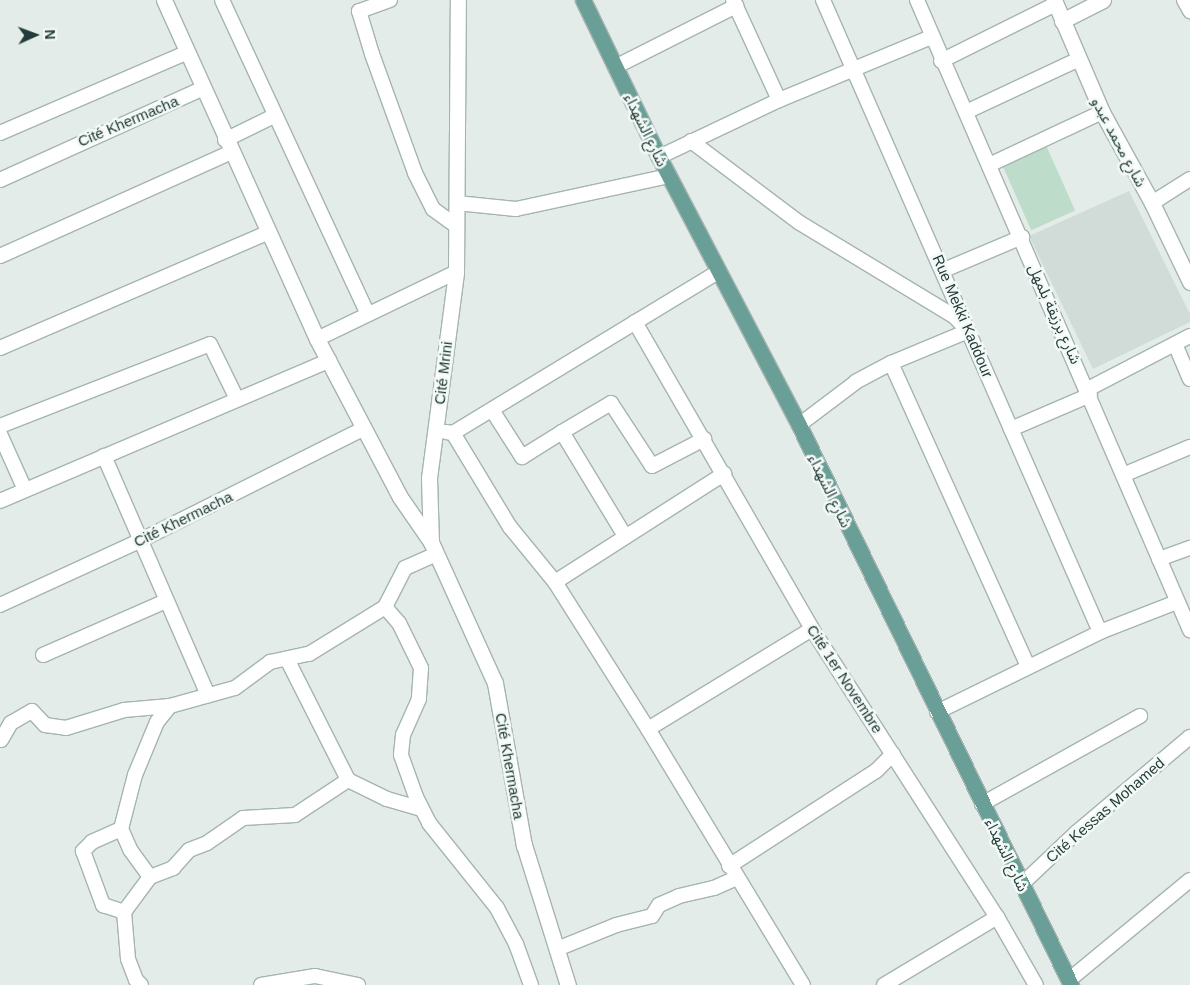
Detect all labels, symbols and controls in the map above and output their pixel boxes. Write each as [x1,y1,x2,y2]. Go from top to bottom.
north arrow [10,10,60,60]
text: N [42,29,58,40]
street label: شارع الشهداء [621,91,671,169]
street label: Cité Khermacha [75,92,181,150]
street label: شارع محمد عبدو [1088,94,1150,190]
street label: Rue Mekki Kaddour [929,252,997,380]
street label: شارع برزيقة بلمهل [1025,261,1085,367]
street label: Cité Mrini [430,340,456,406]
street label: شارع الشهداء [805,452,855,530]
street label: Cité Khermacha [131,487,235,551]
street label: Cité 1er Novembre [803,621,887,737]
street label: Cité Khermacha [492,711,528,821]
street label: Cité Kessas Mohamed [1042,754,1168,866]
street label: شارع الشهداء [982,816,1032,894]

